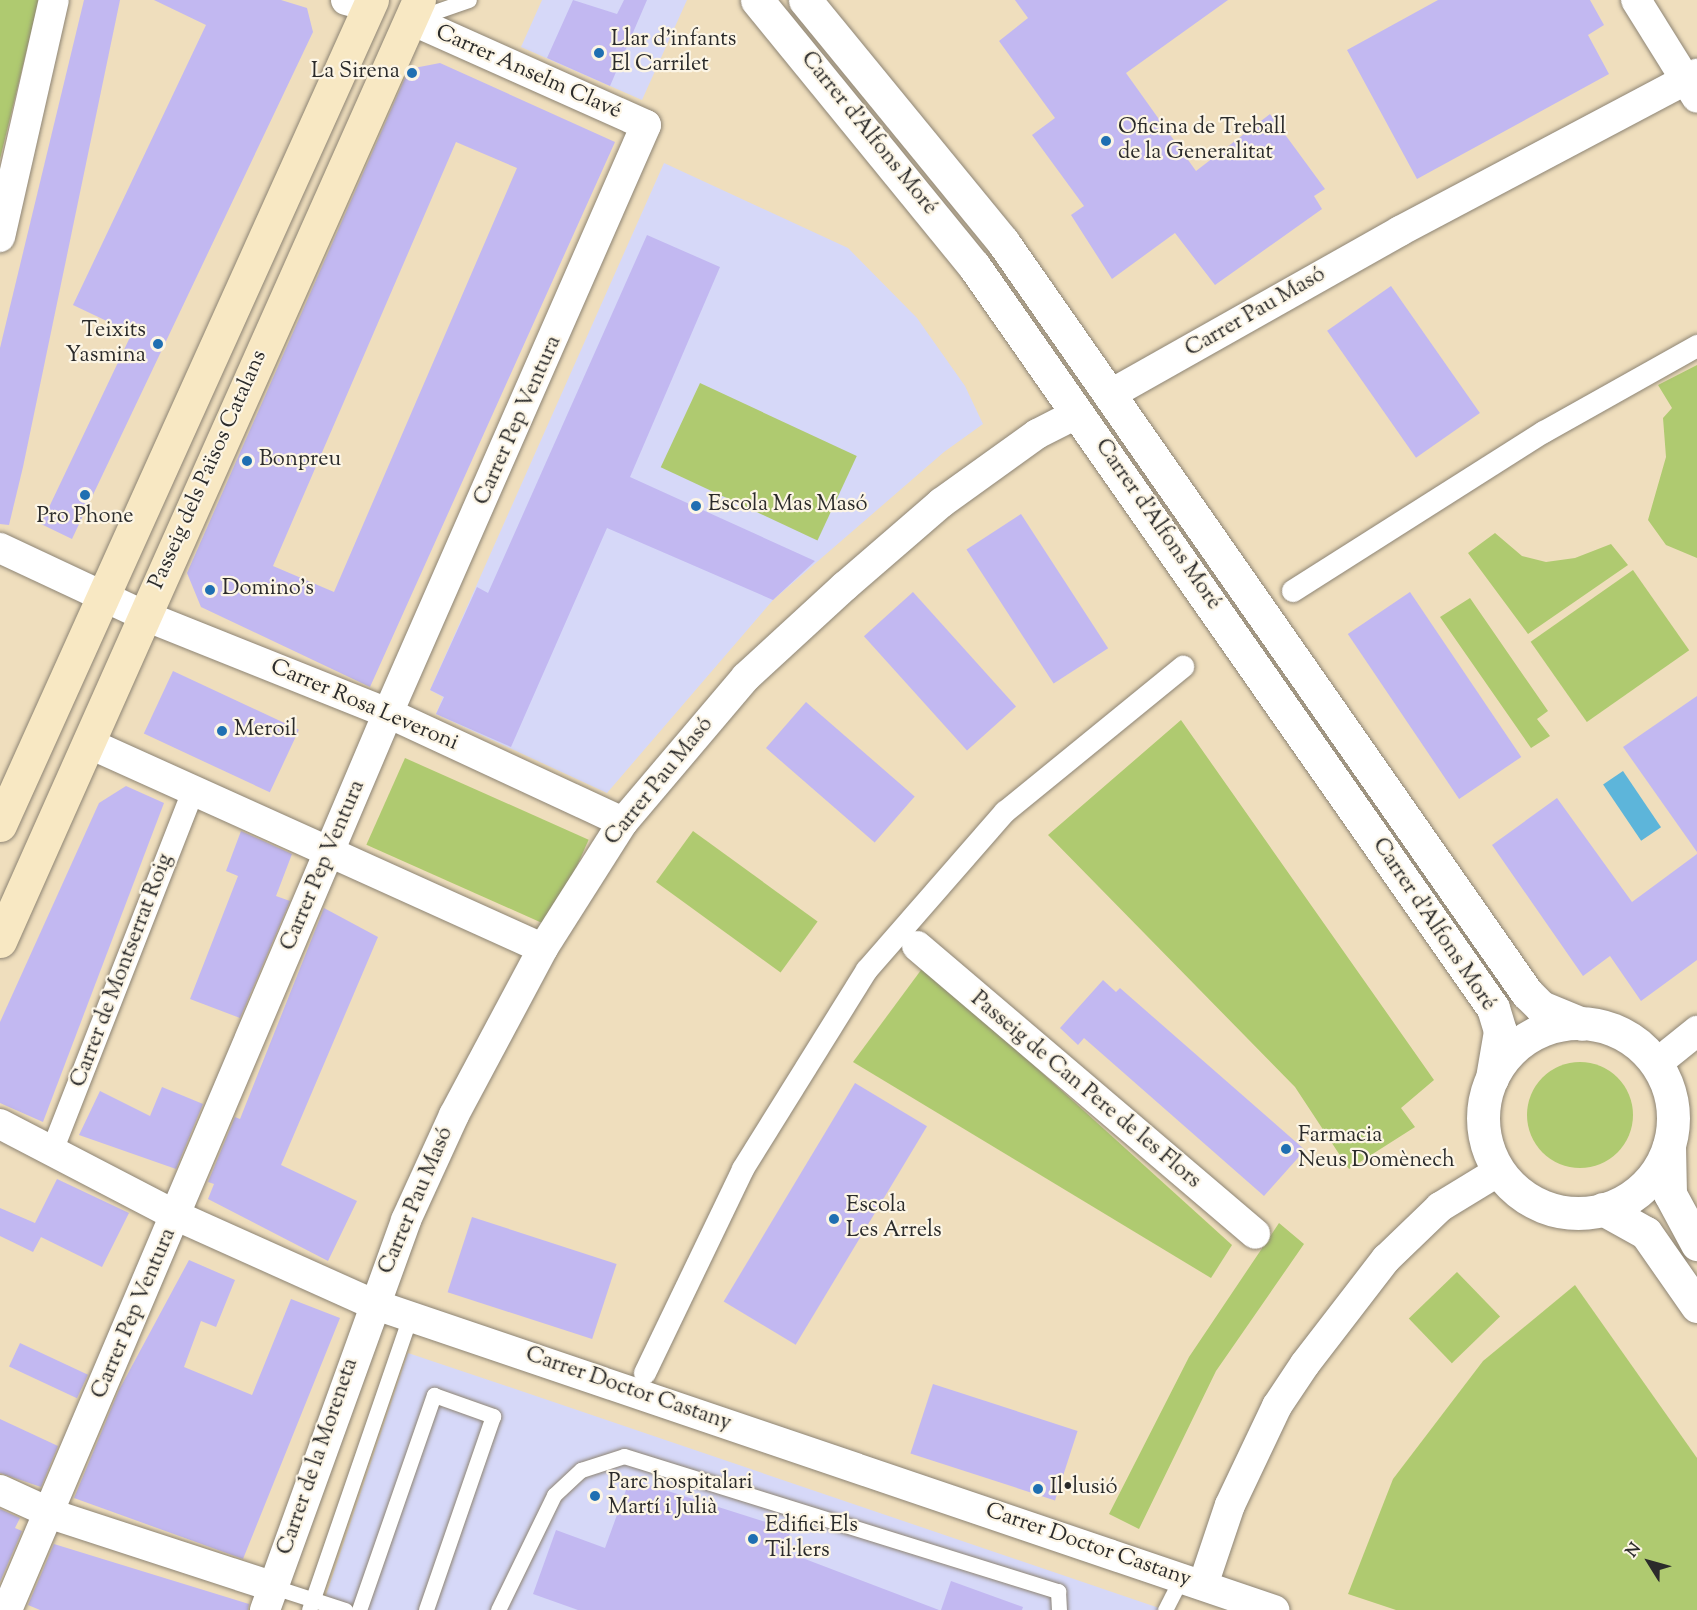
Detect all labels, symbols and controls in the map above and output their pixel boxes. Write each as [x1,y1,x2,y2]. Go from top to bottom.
street label: Carrer Anselm Clavé [431,20,625,126]
place label: Llar d'infants El Carrilet [611,27,736,78]
marker: Llar d'infants El Carrilet [592,46,606,60]
street label: Carrer d'Alfons Moré [794,47,942,221]
place label: La Sirena [311,60,400,86]
marker: La Sirena [405,66,419,80]
place label: Oficina de Treball de la Generalitat [1118,115,1286,166]
marker: Oficina de Treball de la Generalitat [1099,134,1113,148]
street label: Carrer Pau Masó [1181,262,1331,364]
place label: Teixits Yasmina [65,318,146,370]
street label: Carrer Pep Ventura [470,332,568,510]
marker: Teixits Yasmina [151,337,165,351]
street label: Passeig dels Països Catalans [144,347,274,593]
street label: Carrer d'Alfons Moré [1088,435,1226,615]
place label: Bonpreu [259,448,341,474]
marker: Bonpreu [240,454,254,468]
marker: Pro Phone [78,488,92,502]
place label: Escola Mas Masó [708,493,867,519]
marker: Escola Mas Masó [689,499,703,513]
place label: Pro Phone [36,505,134,531]
place label: Domino's [222,577,314,603]
marker: Domino's [203,583,217,597]
street label: Carrer Rosa Leveroni [266,654,462,758]
street label: Carrer Pau Masó [600,713,720,851]
place label: Meroil [234,718,297,744]
marker: Meroil [215,724,229,738]
street label: Carrer Pep Ventura [276,777,372,955]
street label: Carrer d'Alfons Moré [1365,834,1501,1016]
street label: Carrer de Montserrat Roig [66,851,180,1091]
street label: Passeig de Can Pere de les Flors [965,987,1205,1195]
street label: Carrer Pau Masó [374,1123,460,1279]
place label: Farmacia Neus Domènech [1298,1123,1455,1174]
marker: Farmacia Neus Domènech [1279,1142,1293,1156]
place label: Escola Les Arrels [846,1193,942,1244]
marker: Escola Les Arrels [827,1212,841,1226]
street label: Carrer Pep Ventura [87,1225,183,1403]
street label: Carrer Doctor Castany [522,1342,734,1438]
street label: Carrer de la Moreneta [273,1355,365,1559]
place label: Parc hospitalari Martí i Julià [608,1470,753,1522]
place label: Il•lusió [1050,1476,1118,1502]
marker: Il•lusió [1031,1482,1045,1496]
marker: Parc hospitalari Martí i Julià [586,1487,604,1505]
street label: Carrer Doctor Castany [982,1498,1194,1594]
place label: Edifici Els Til·lers [765,1513,858,1564]
marker: Edifici Els Til·lers [746,1532,760,1546]
north arrow [1619,1532,1679,1592]
text: N [1621,1539,1647,1563]

